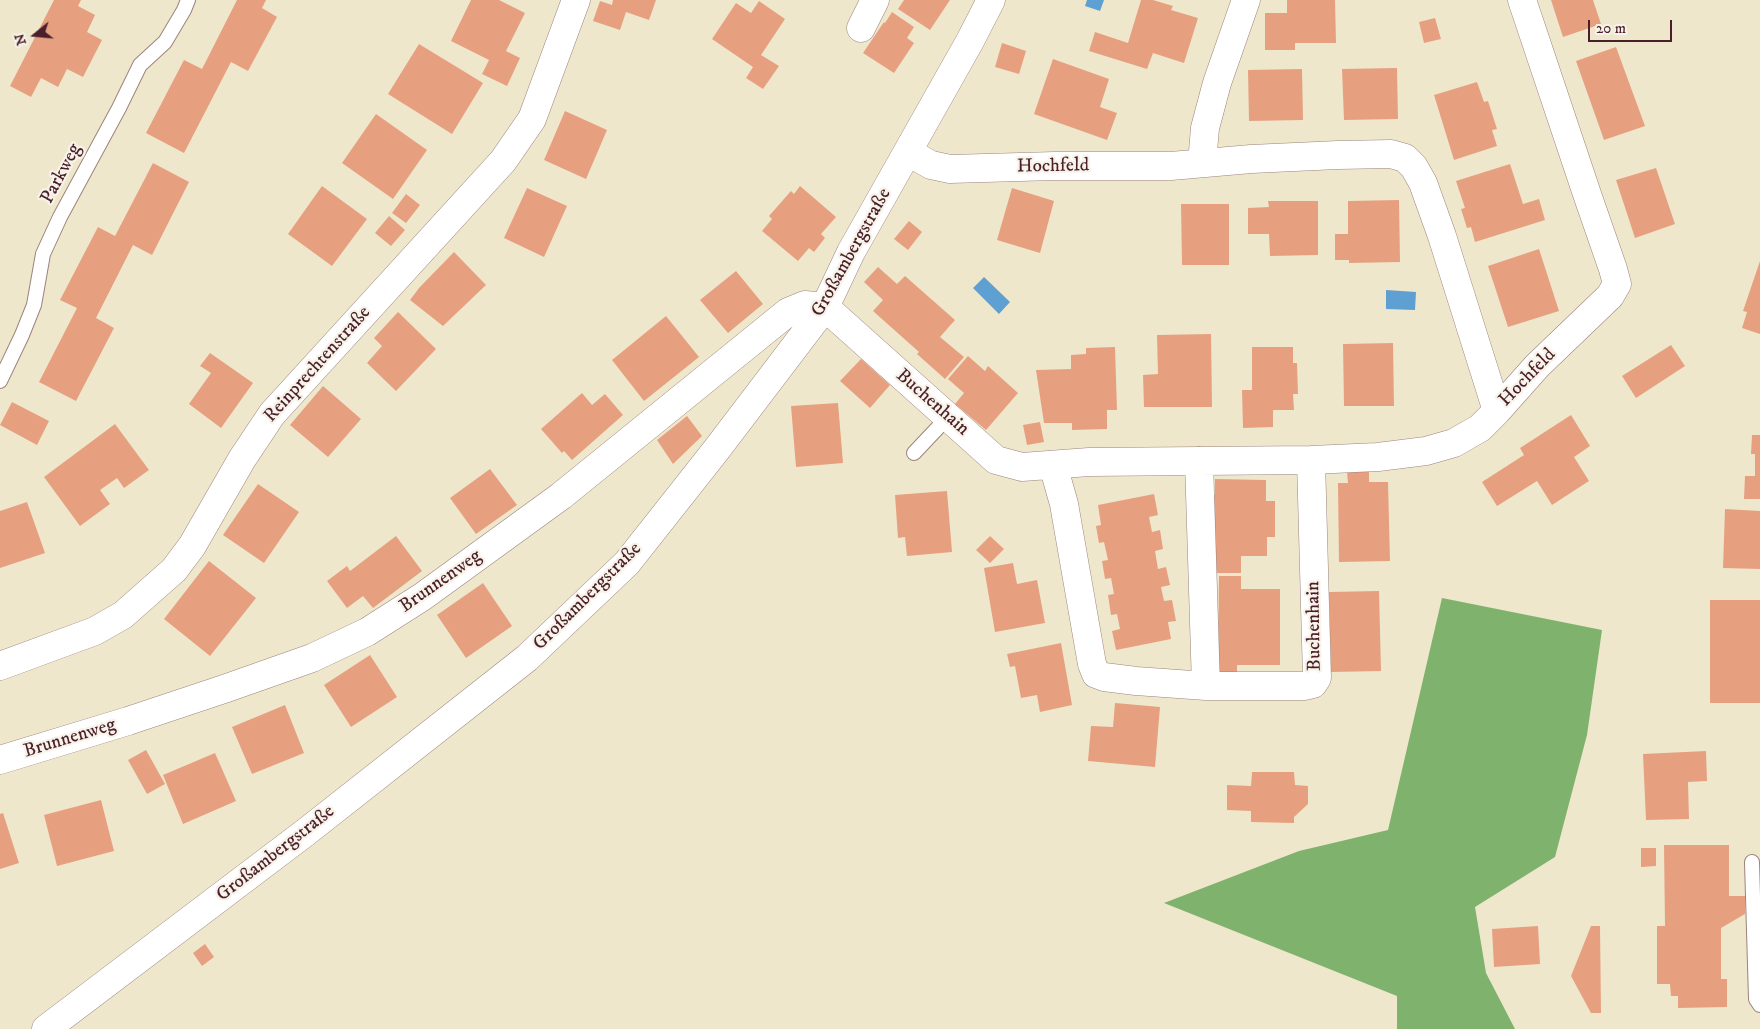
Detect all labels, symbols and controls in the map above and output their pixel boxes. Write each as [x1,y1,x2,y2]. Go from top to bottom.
north arrow [10,10,60,60]
scale bar [1590,10,1674,42]
text: 20 m [1596,19,1626,38]
text: N [10,31,31,48]
street label: Parkweg [37,140,87,208]
street label: Hochfeld [1017,155,1089,179]
street label: Großambergstraße [807,185,897,321]
street label: Reinprechtenstraße [260,302,376,428]
street label: Hochfeld [1495,344,1561,412]
street label: Buchenhain [891,365,973,441]
street label: Großambergstraße [529,538,647,656]
street label: Brunnenweg [396,545,486,619]
street label: Buchenhain [1303,581,1327,671]
street label: Brunnenweg [21,714,119,764]
street label: Großambergstraße [212,801,340,907]

